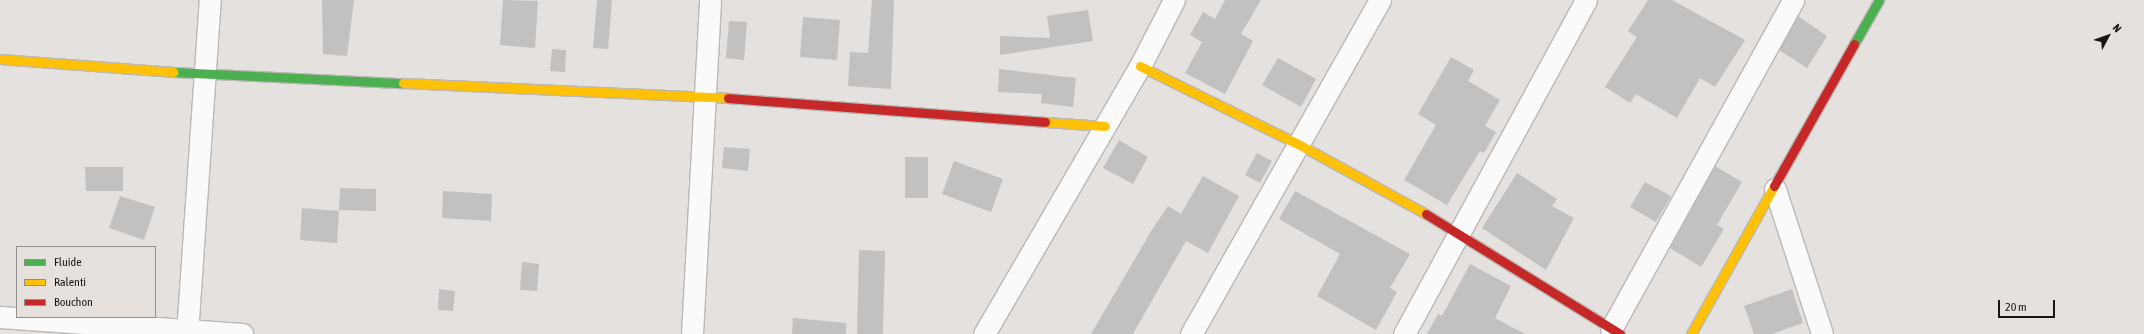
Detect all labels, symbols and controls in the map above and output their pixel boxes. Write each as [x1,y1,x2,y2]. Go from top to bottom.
north arrow [2088,16,2128,56]
text: N [2110,22,2124,35]
legend [16,246,156,318]
text: Fluide [54,255,82,269]
text: Ralenti [54,275,86,289]
scale bar [2000,292,2057,318]
text: Bouchon [54,295,93,309]
text: 20 m [2005,300,2027,314]

